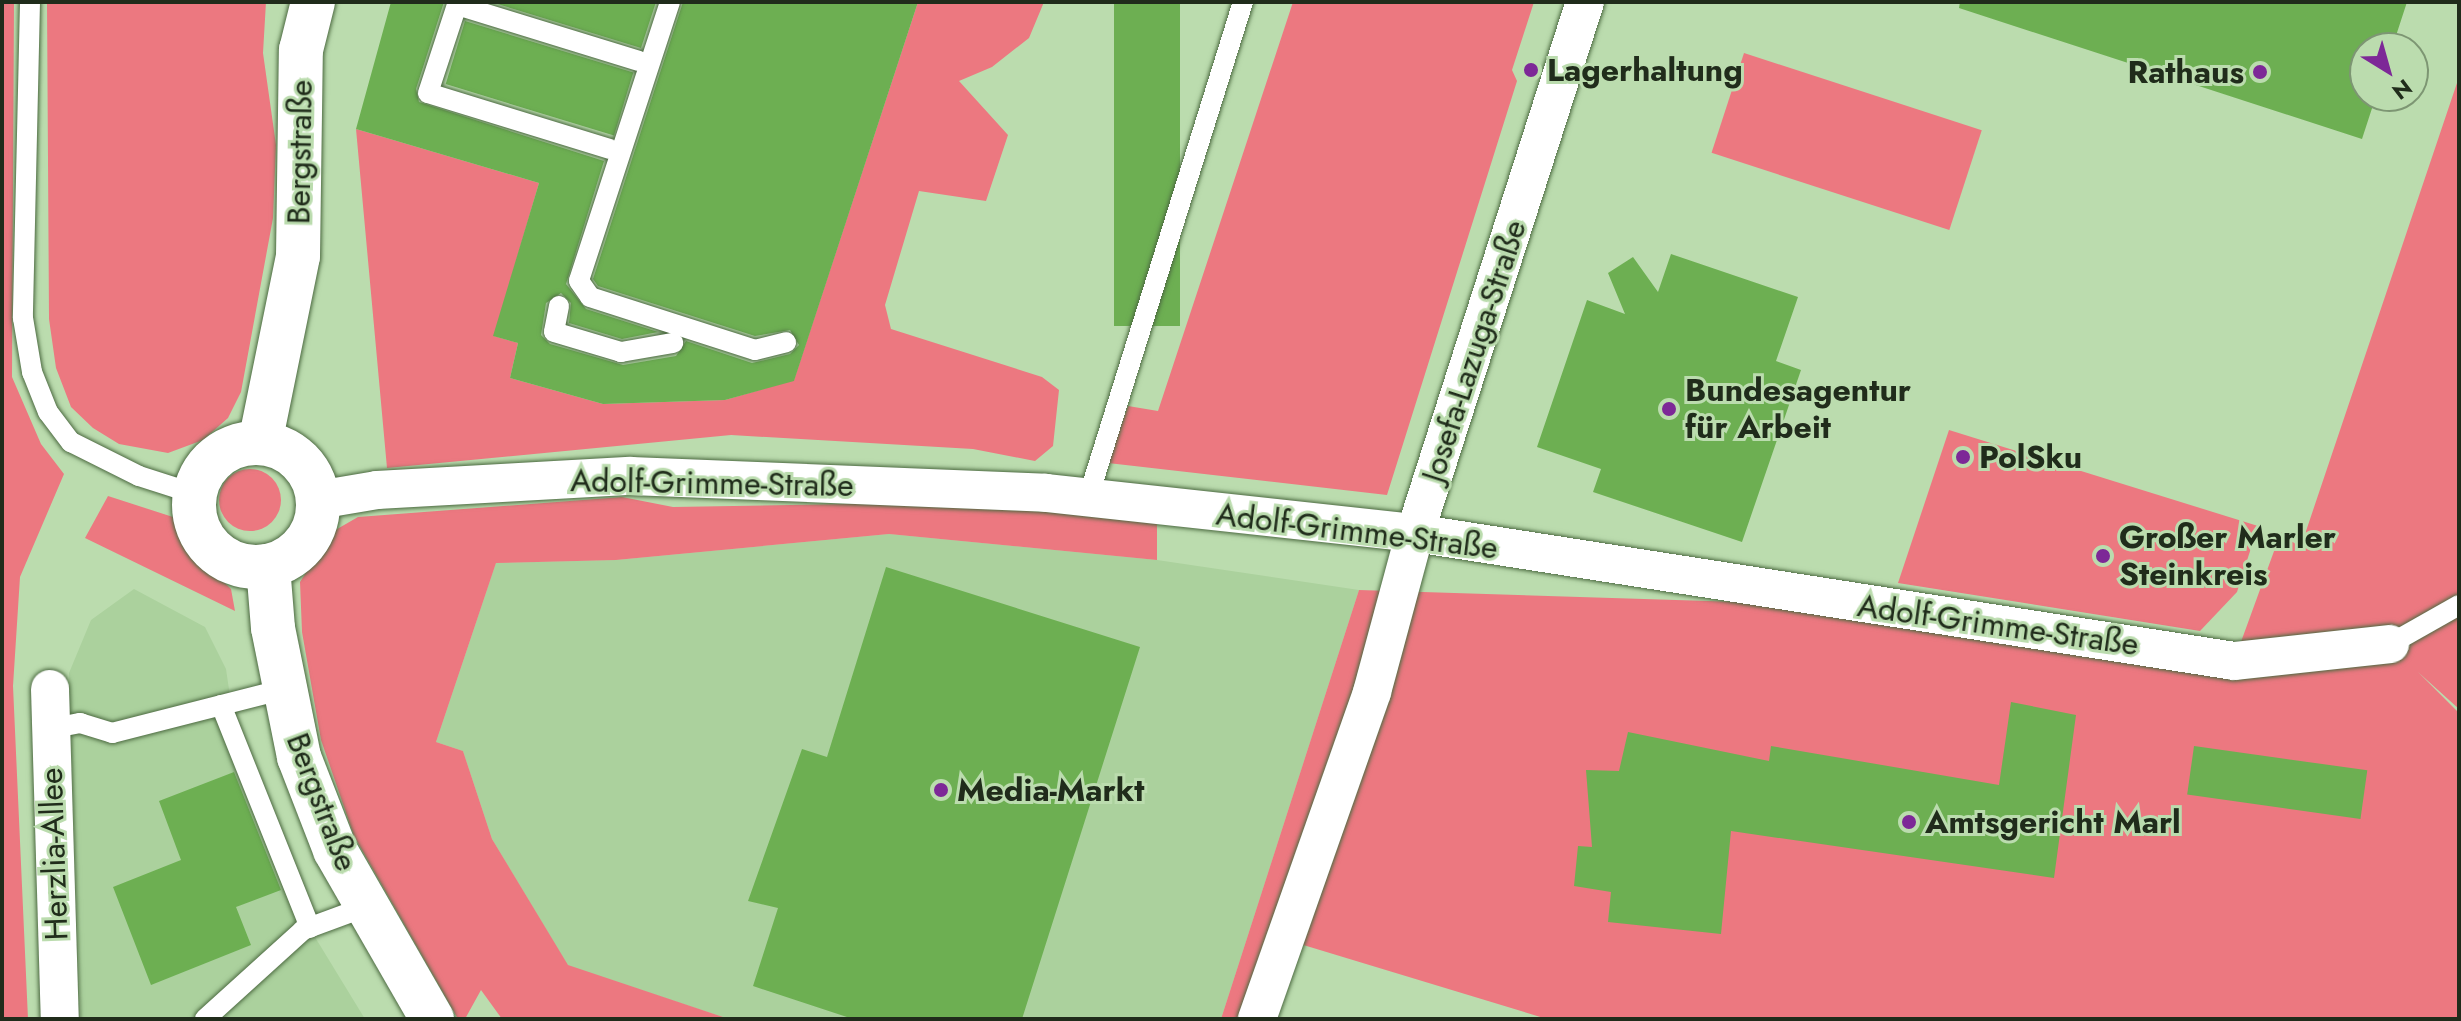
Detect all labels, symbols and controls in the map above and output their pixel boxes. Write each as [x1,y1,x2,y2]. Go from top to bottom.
north arrow [2349,32,2429,112]
place label: Lagerhaltung [1547,51,1743,89]
place label: Rathaus [2127,53,2244,91]
marker: Lagerhaltung [1522,61,1540,79]
marker: Rathaus [2251,63,2269,81]
text: N [2386,72,2419,108]
street label: Bergstraße [280,79,320,225]
street label: Josefa-Lazuga-Straße [1414,215,1534,487]
place label: Bundesagentur für Arbeit [1685,372,1911,447]
marker: Bundesagentur für Arbeit [1660,400,1678,418]
place label: PolSku [1979,438,2082,476]
marker: PolSku [1954,448,1972,466]
street label: Adolf-Grimme-Straße [570,461,854,505]
street label: Adolf-Grimme-Straße [1214,495,1500,567]
place label: Großer Marler Steinkreis [2119,519,2336,594]
marker: Großer Marler Steinkreis [2094,547,2112,565]
street label: Adolf-Grimme-Straße [1855,586,2141,664]
street label: Bergstraße [278,728,366,876]
street label: Herzlia-Allee [32,767,76,941]
place label: Media-Markt [957,771,1144,809]
marker: Media-Markt [932,781,950,799]
place label: Amtsgericht Marl [1925,803,2181,841]
marker: Amtsgericht Marl [1900,813,1918,831]

